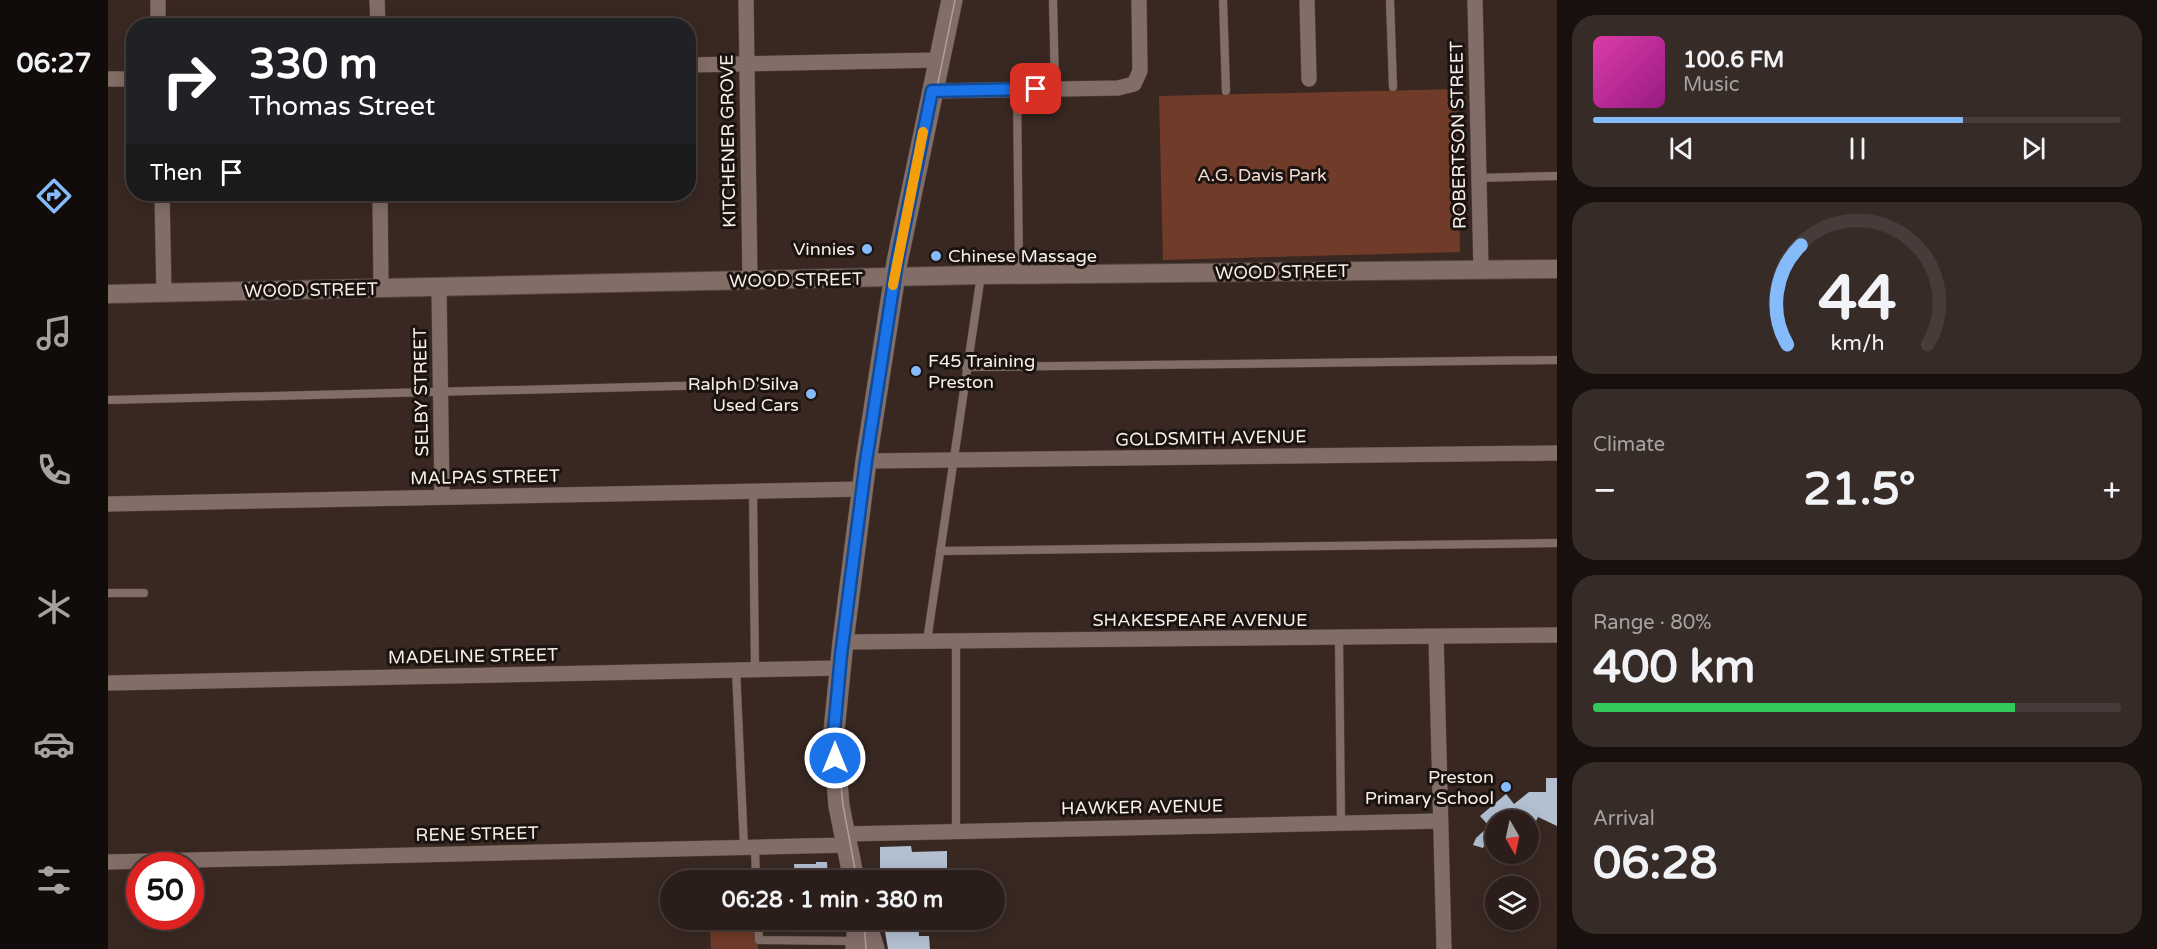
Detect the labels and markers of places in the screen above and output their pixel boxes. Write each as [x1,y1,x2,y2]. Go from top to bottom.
pin [1010,63,1061,114]
place label: Vinnies [793,238,855,260]
marker: Vinnies [860,242,874,256]
place label: Chinese Massage [948,245,1097,267]
marker: Chinese Massage [929,249,943,263]
place label: F45 Training Preston [928,350,1035,393]
marker: F45 Training Preston [909,364,923,378]
place label: Ralph D'Silva Used Cars [688,373,799,416]
marker: Ralph D'Silva Used Cars [804,387,818,401]
place label: Preston Primary School [1365,766,1494,809]
marker: Preston Primary School [1499,780,1513,794]

